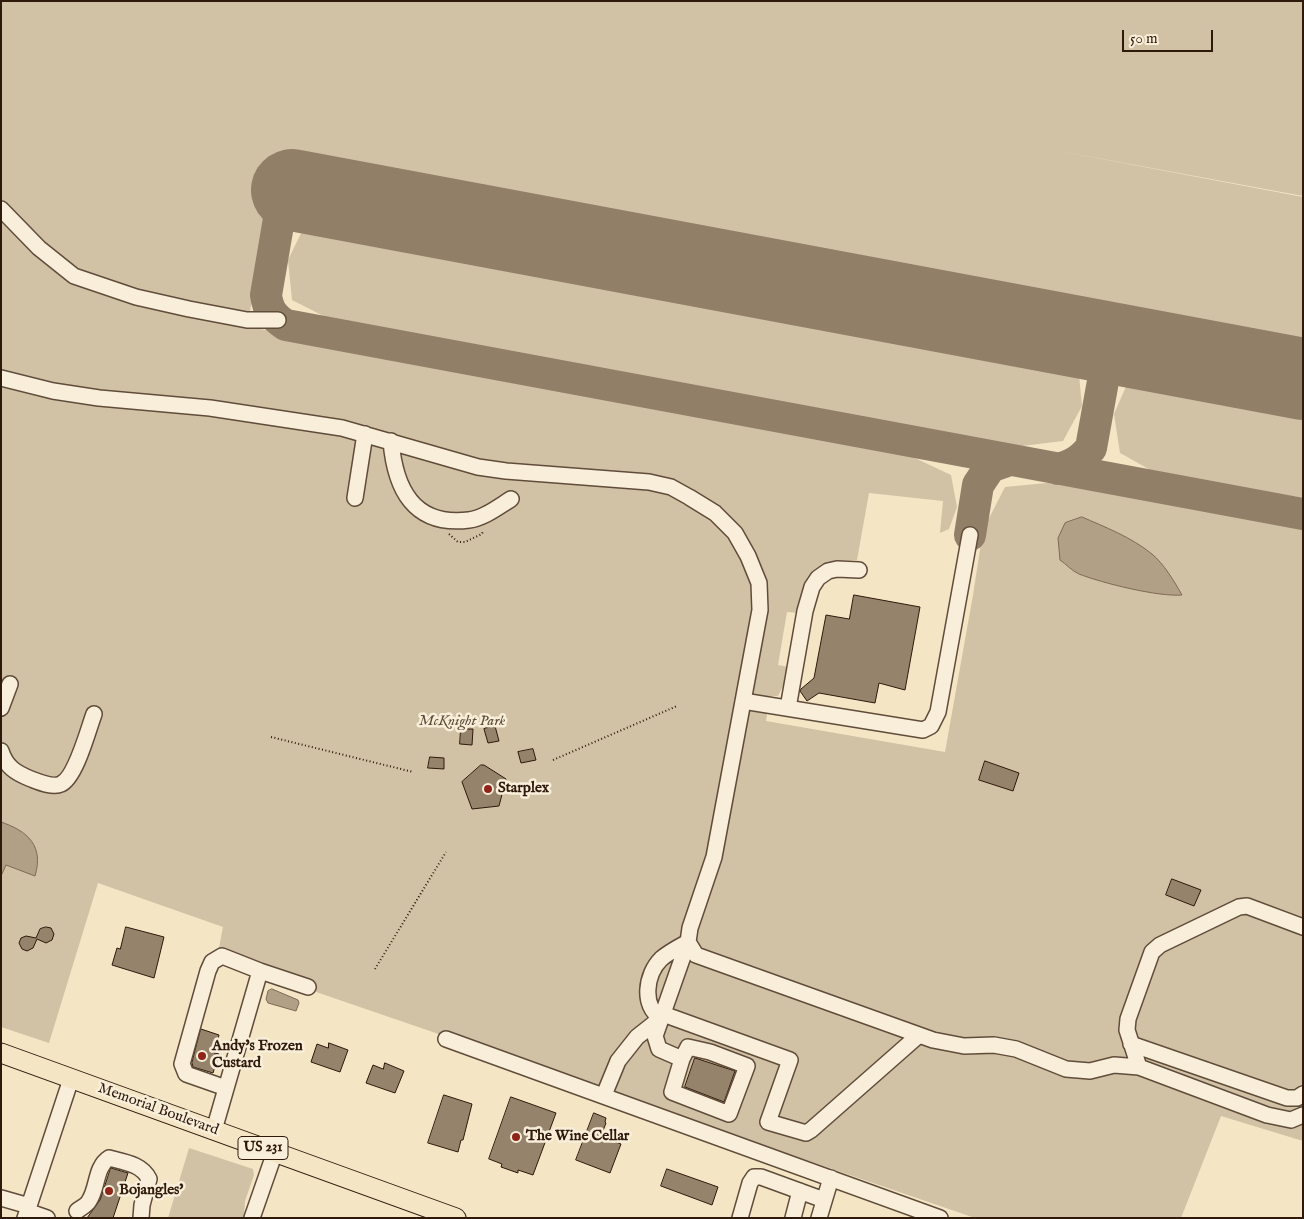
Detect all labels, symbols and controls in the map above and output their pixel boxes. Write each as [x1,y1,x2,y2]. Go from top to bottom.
scale bar [1124,20,1215,52]
text: 50 m [1130,29,1158,48]
park label: McKnight Park [419,713,505,731]
place label: Starplex [498,780,549,798]
marker: Starplex [482,783,494,795]
place label: Andy's Frozen Custard [212,1038,303,1073]
marker: Andy's Frozen Custard [196,1050,208,1062]
street label: Memorial Boulevard [95,1080,221,1140]
place label: The Wine Cellar [526,1128,629,1146]
marker: The Wine Cellar [510,1131,522,1143]
road number: US 231 [238,1136,288,1160]
place label: Bojangles' [119,1182,183,1200]
marker: Bojangles' [103,1185,115,1197]

